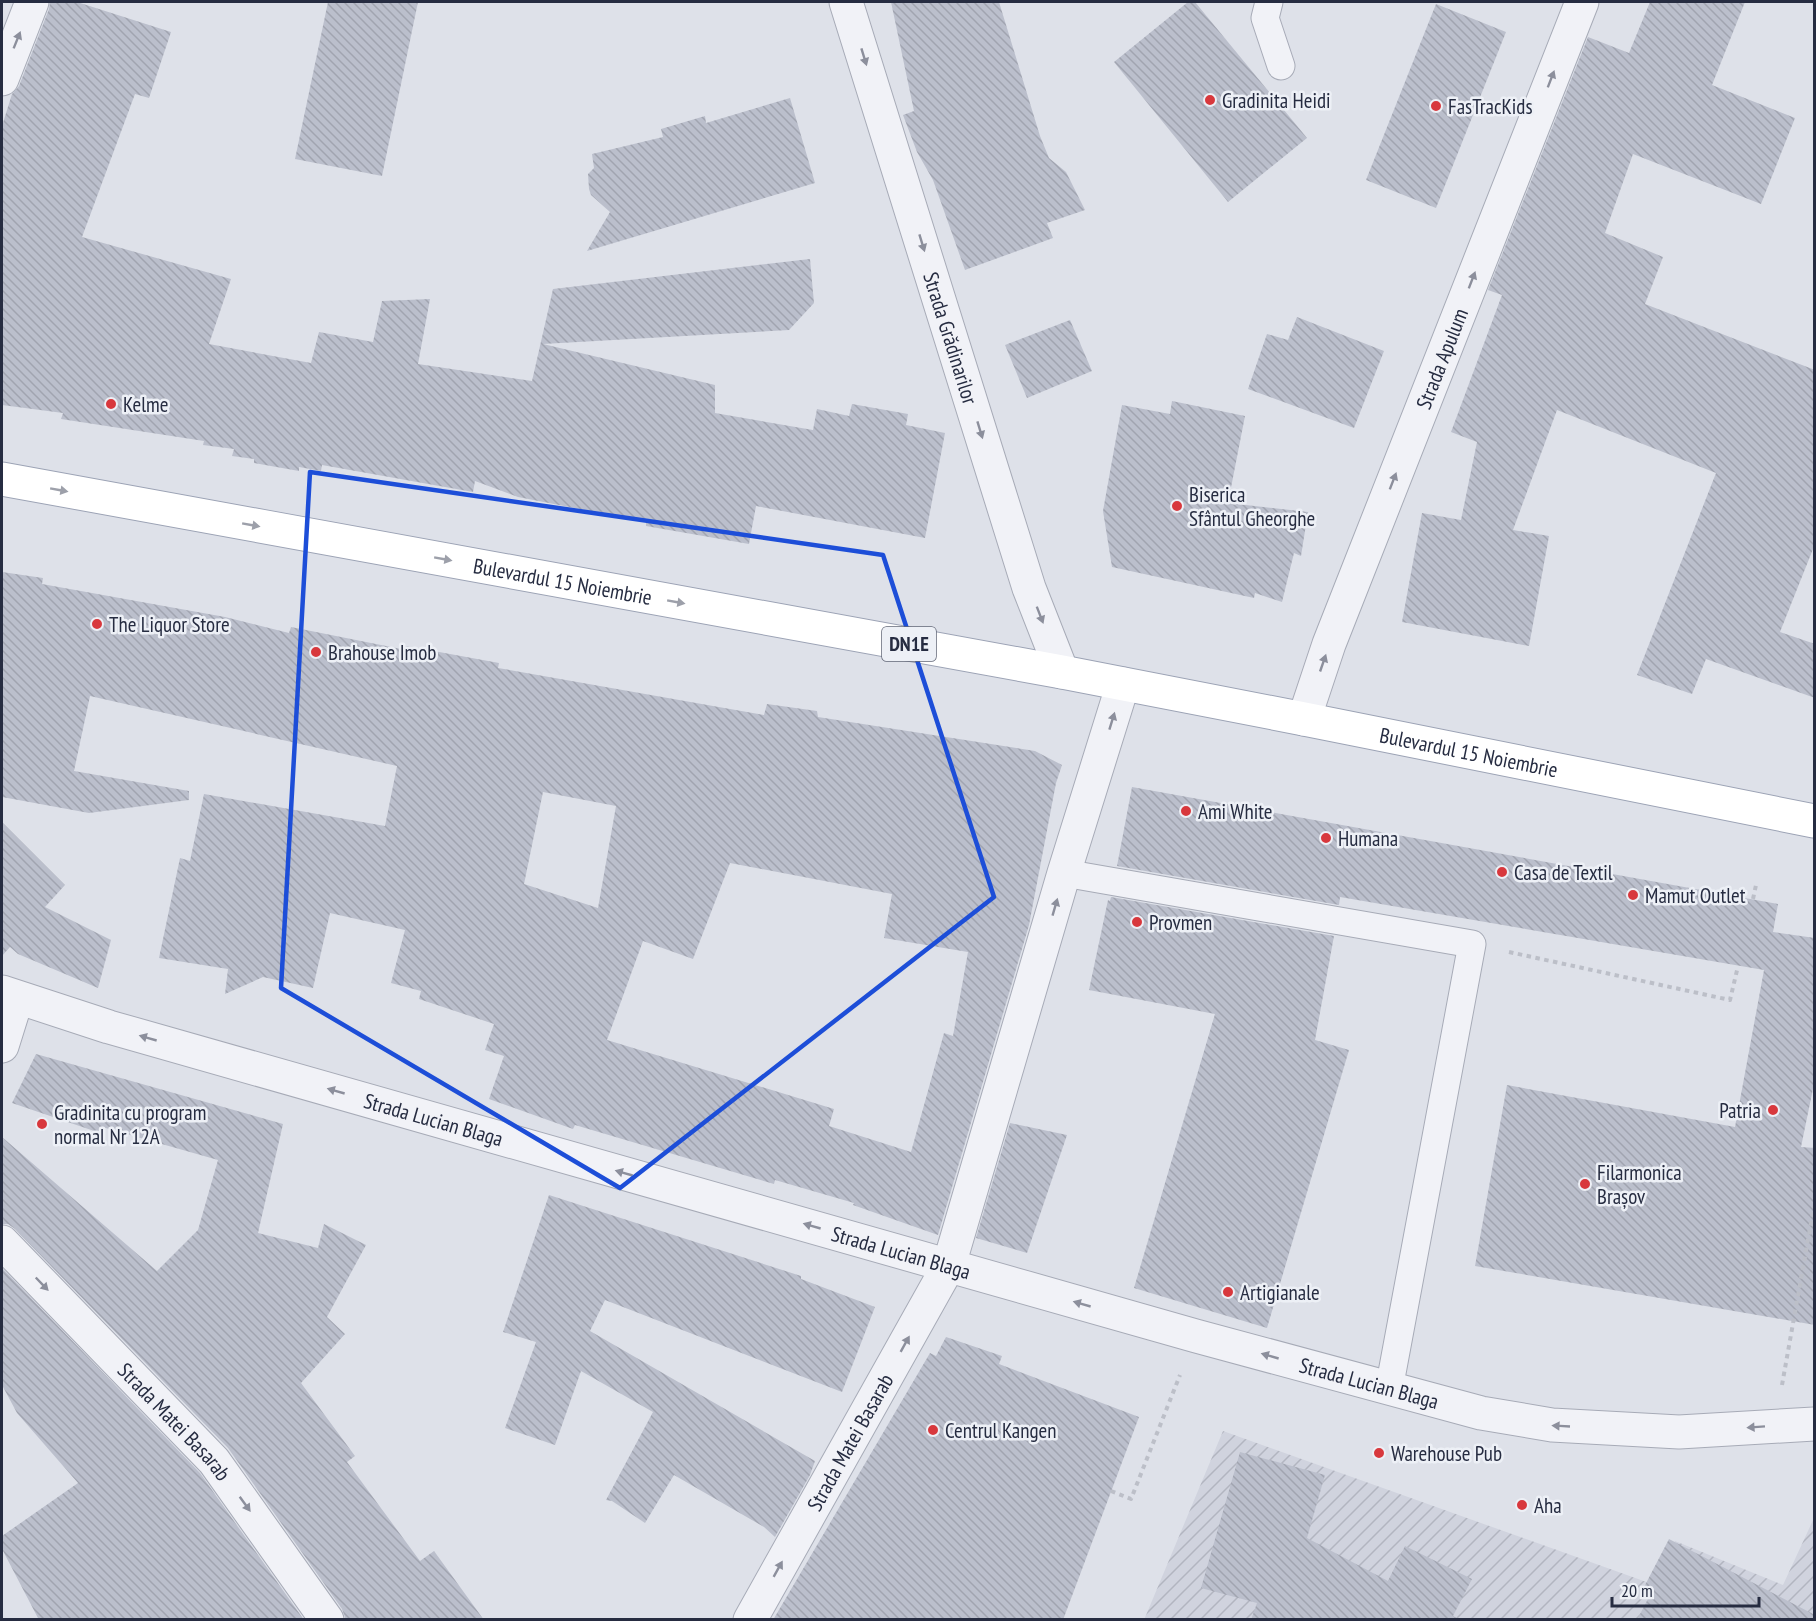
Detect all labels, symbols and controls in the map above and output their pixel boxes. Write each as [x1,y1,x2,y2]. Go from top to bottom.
one-way arrow [12,31,22,49]
one-way arrow [860,48,870,66]
one-way arrow [1546,70,1556,88]
place label: Gradinita Heidi [1222,87,1331,114]
marker: Gradinita Heidi [1203,93,1217,107]
place label: FasTracKids [1448,93,1533,120]
marker: FasTracKids [1429,99,1443,113]
one-way arrow [918,234,927,252]
street label: Strada Grădinarilor [918,269,984,408]
one-way arrow [1467,271,1477,289]
street label: Strada Apulum [1409,304,1474,413]
place label: Kelme [123,391,168,418]
marker: Kelme [104,397,118,411]
one-way arrow [976,421,985,439]
one-way arrow [1388,472,1398,490]
place label: Biserica Sfântul Gheorghe [1189,481,1315,532]
one-way arrow [50,485,69,494]
marker: Biserica Sfântul Gheorghe [1170,499,1184,513]
one-way arrow [242,520,261,529]
street label: Bulevardul 15 Noiembrie [471,552,654,611]
one-way arrow [433,555,452,564]
one-way arrow [667,598,686,607]
one-way arrow [1035,606,1045,624]
place label: The Liquor Store [109,611,230,638]
marker: The Liquor Store [90,617,104,631]
road number: DN1E [882,627,936,661]
place label: Brahouse Imob [328,639,436,666]
marker: Brahouse Imob [309,645,323,659]
one-way arrow [1318,654,1328,672]
one-way arrow [1108,712,1117,730]
street label: Bulevardul 15 Noiembrie [1377,721,1560,783]
place label: Ami White [1198,798,1272,825]
marker: Ami White [1179,804,1193,818]
place label: Humana [1338,825,1398,852]
marker: Humana [1319,831,1333,845]
place label: Casa de Textil [1514,859,1613,886]
marker: Casa de Textil [1495,865,1509,879]
place label: Mamut Outlet [1645,882,1746,909]
marker: Mamut Outlet [1626,888,1640,902]
one-way arrow [1050,898,1060,917]
place label: Provmen [1149,909,1212,936]
marker: Provmen [1130,915,1144,929]
one-way arrow [139,1033,157,1042]
one-way arrow [326,1086,344,1095]
street label: Strada Lucian Blaga [361,1087,506,1152]
place label: Patria [1719,1097,1761,1124]
place label: Gradinita cu program normal Nr 12A [54,1099,206,1150]
marker: Patria [1766,1103,1780,1117]
marker: Gradinita cu program normal Nr 12A [35,1117,49,1131]
place label: Filarmonica Brașov [1597,1159,1682,1210]
one-way arrow [615,1168,633,1177]
marker: Filarmonica Brașov [1578,1177,1592,1191]
street label: Strada Lucian Blaga [828,1220,974,1285]
one-way arrow [803,1221,821,1230]
one-way arrow [35,1277,49,1291]
place label: Artigianale [1240,1279,1320,1306]
marker: Artigianale [1221,1285,1235,1299]
one-way arrow [1073,1298,1091,1308]
one-way arrow [900,1335,910,1352]
one-way arrow [1261,1351,1279,1361]
street label: Strada Lucian Blaga [1296,1351,1442,1415]
street label: Strada Matei Basarab [112,1357,237,1486]
street label: Strada Matei Basarab [801,1369,899,1515]
place label: Centrul Kangen [945,1417,1056,1444]
one-way arrow [1552,1421,1571,1430]
marker: Centrul Kangen [926,1423,940,1437]
one-way arrow [1747,1423,1766,1432]
place label: Warehouse Pub [1391,1440,1502,1467]
marker: Warehouse Pub [1372,1446,1386,1460]
place label: Aha [1534,1492,1562,1519]
one-way arrow [239,1496,251,1512]
marker: Aha [1515,1498,1529,1512]
one-way arrow [773,1560,783,1577]
scale bar [1612,1570,1759,1608]
text: 20 m [1621,1579,1653,1602]

